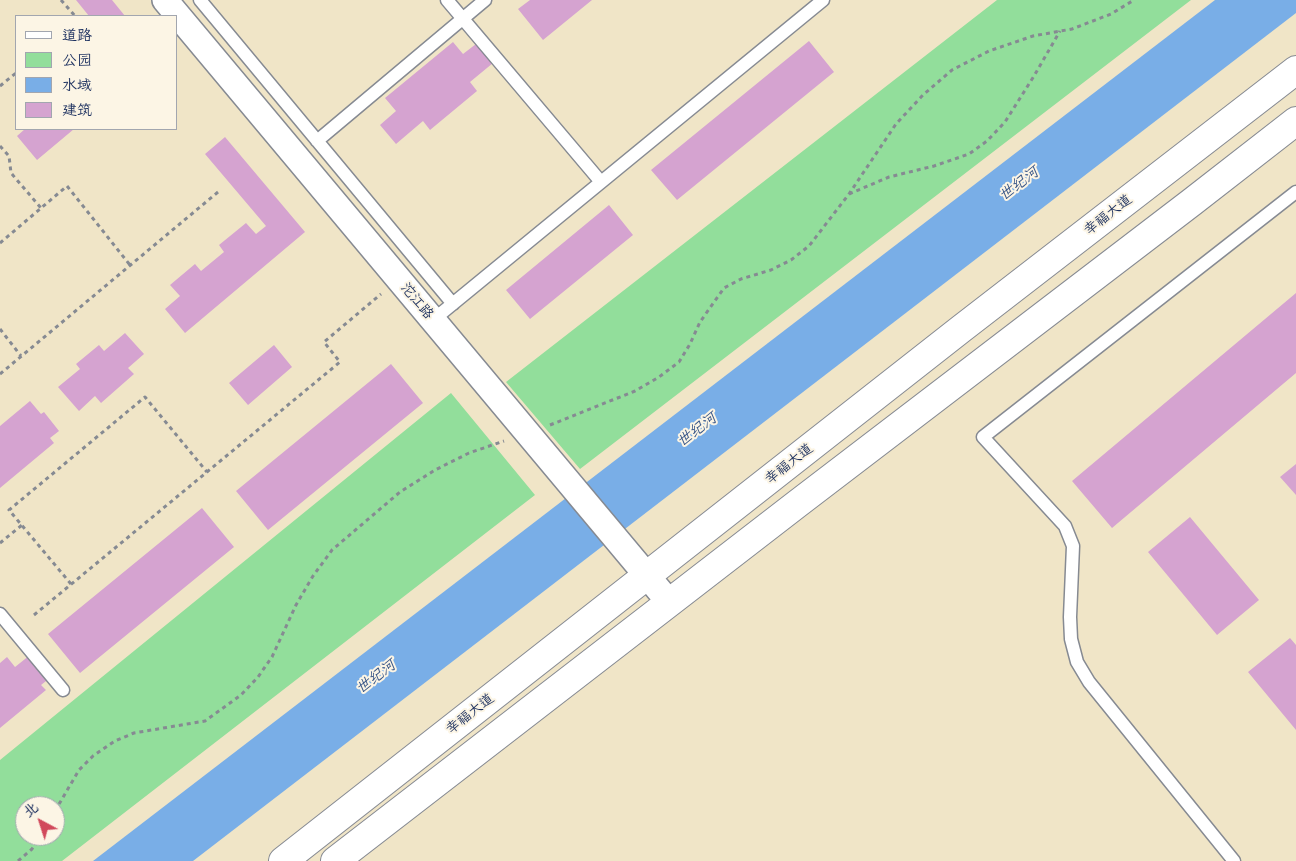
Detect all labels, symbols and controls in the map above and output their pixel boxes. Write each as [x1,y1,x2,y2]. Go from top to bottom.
legend [15,15,178,130]
text: 道路 [62,26,92,44]
text: 公园 [62,51,92,69]
text: 水域 [62,76,92,94]
text: 建筑 [62,101,92,119]
water label: 世纪河 [996,163,1042,205]
street label: 幸福大道 [1081,191,1135,239]
street label: 沱江路 [397,280,437,322]
water label: 世纪河 [674,409,720,451]
street label: 幸福大道 [762,440,816,488]
water label: 世纪河 [353,656,399,698]
street label: 幸福大道 [443,690,497,738]
north arrow [15,796,65,846]
text: 北 [20,799,42,821]

